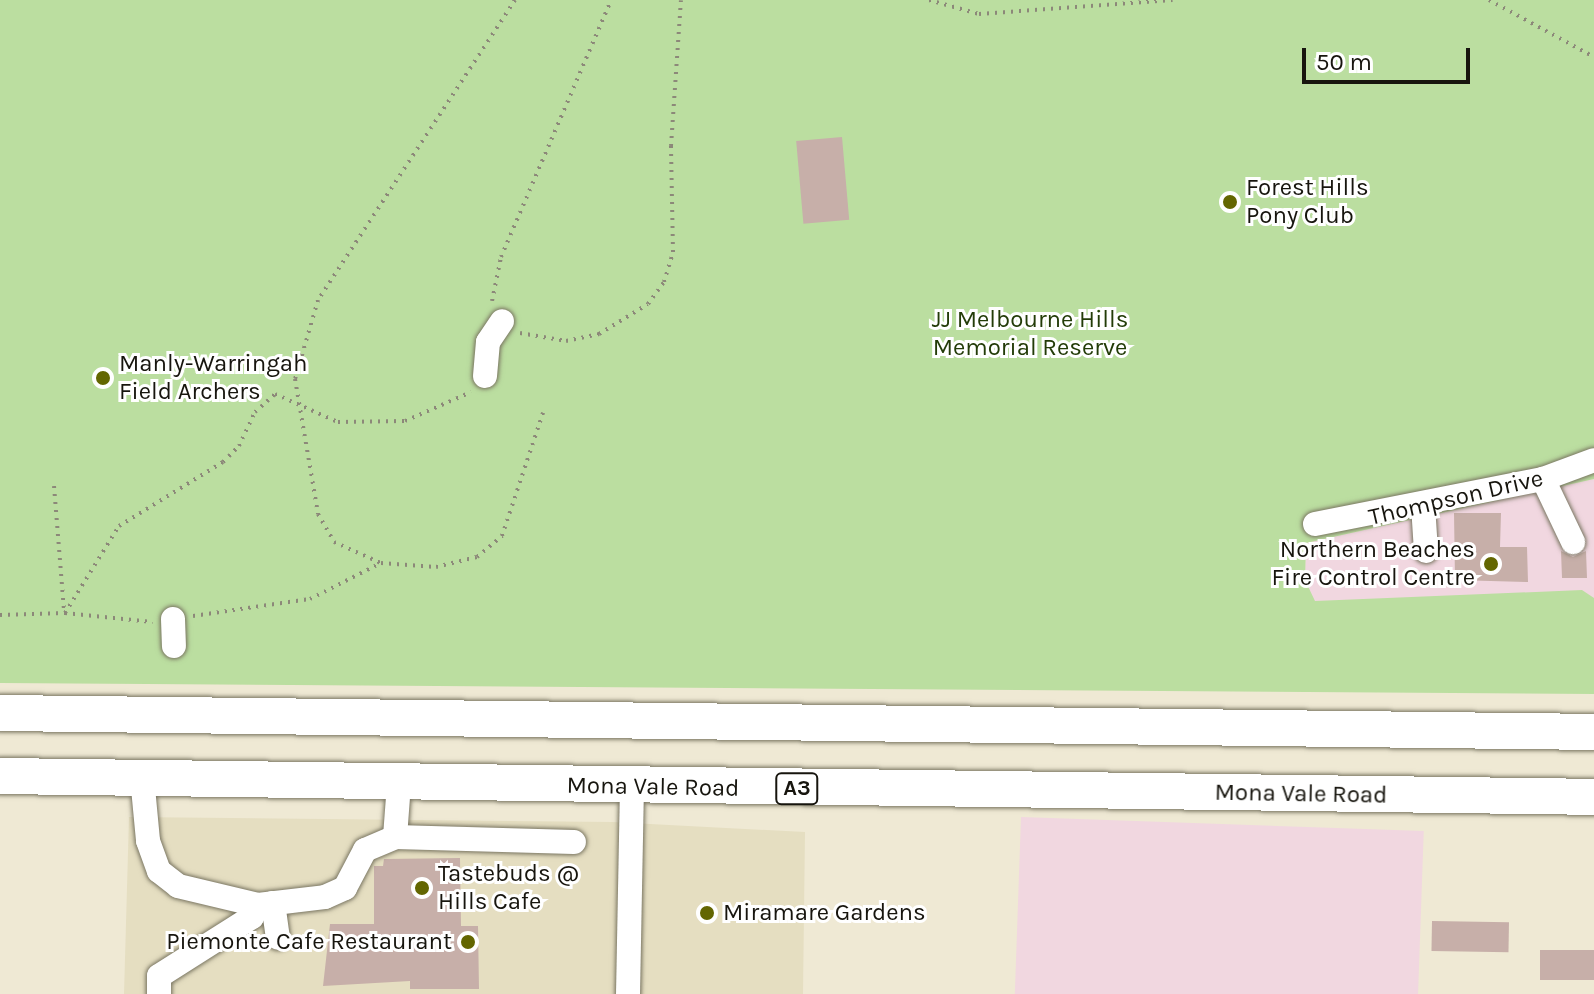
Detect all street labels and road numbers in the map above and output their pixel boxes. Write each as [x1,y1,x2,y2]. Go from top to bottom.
street label: Thompson Drive [1366,464,1546,532]
street label: Mona Vale Road [566,771,740,803]
road number: A3 [775,771,819,807]
street label: Mona Vale Road [1214,778,1388,810]

